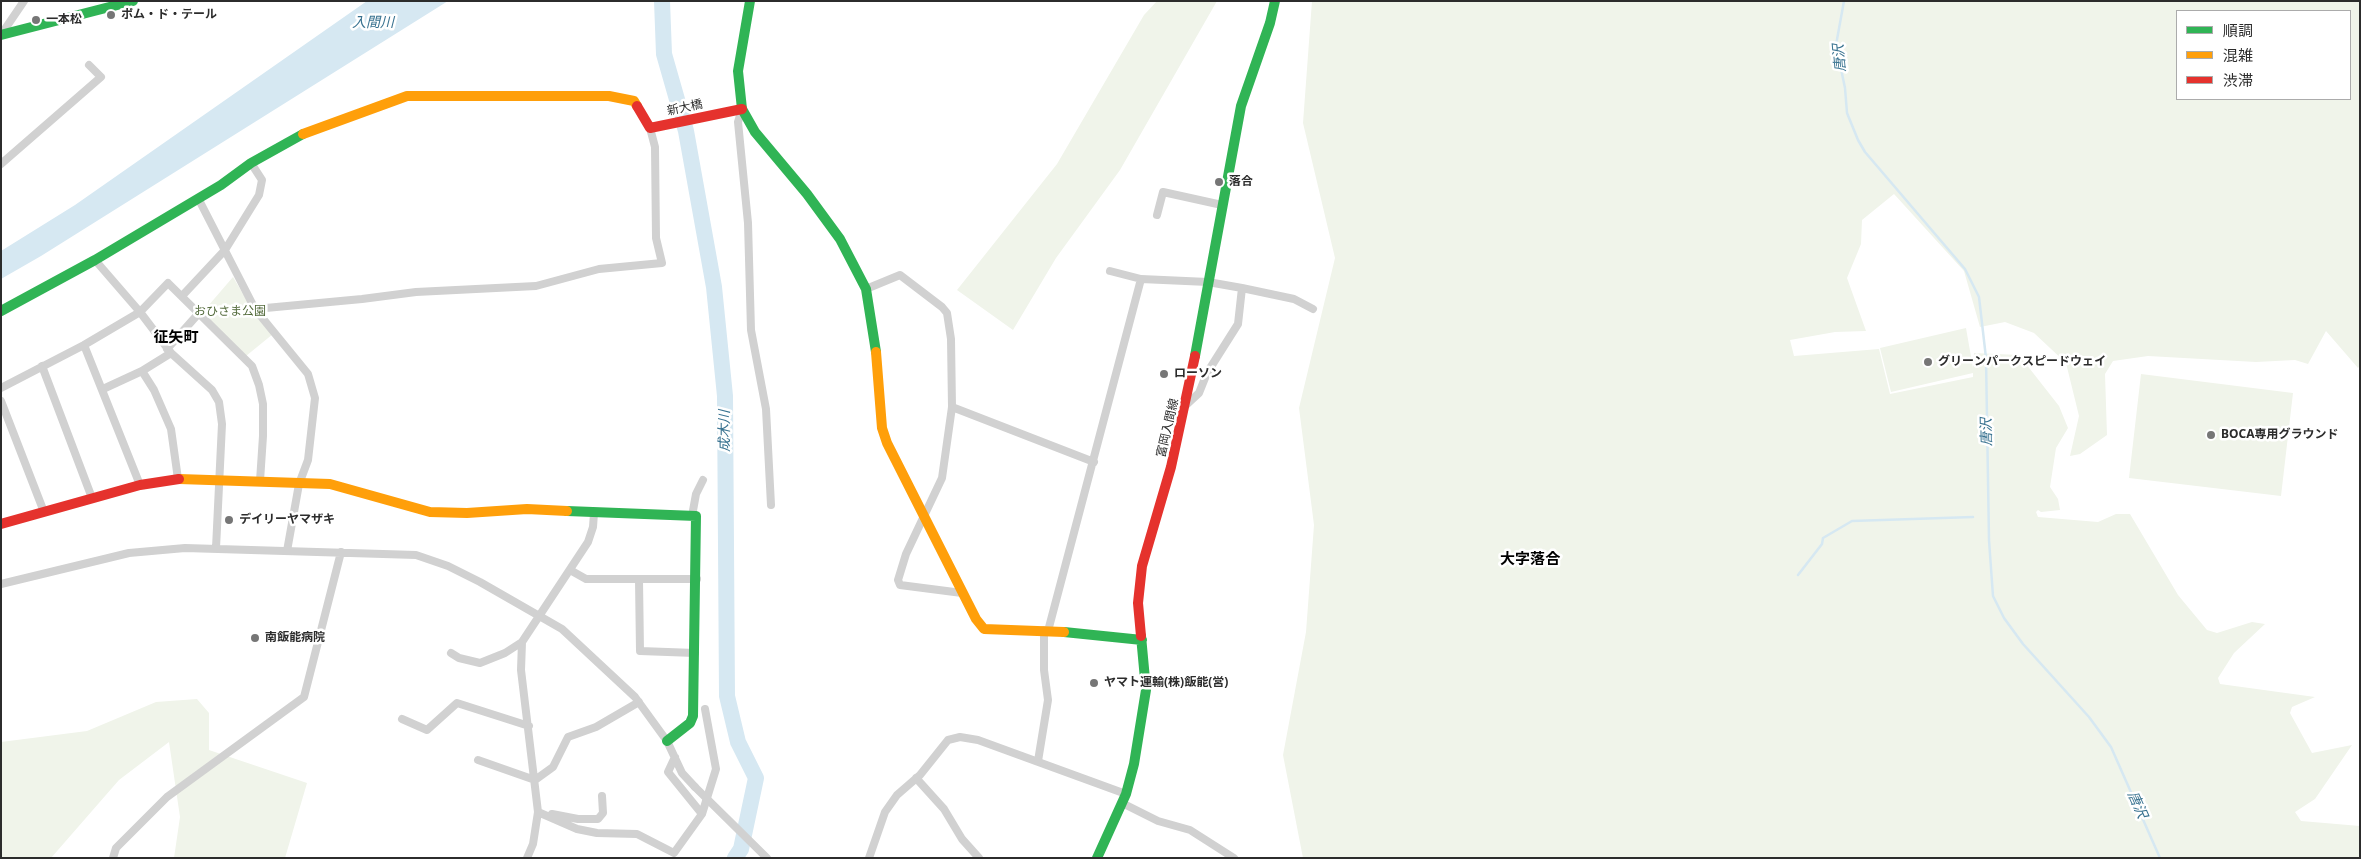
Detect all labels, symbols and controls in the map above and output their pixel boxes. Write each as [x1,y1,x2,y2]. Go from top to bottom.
place label: ポム・ド・テール [121,8,217,22]
marker: ポム・ド・テール [105,9,117,21]
legend [2176,10,2351,100]
place label: 一本松 [46,13,82,27]
marker: 一本松 [30,14,42,26]
water label: 入間川 [352,15,394,31]
text: 順調 [2223,20,2253,40]
water label: 唐沢 [1830,43,1850,73]
text: 混雑 [2223,45,2253,65]
text: 渋滞 [2223,70,2253,90]
street label: 新大橋 [666,97,704,119]
place label: 落合 [1229,175,1253,189]
marker: 落合 [1213,176,1225,188]
park label: おひさま公園 [194,305,266,319]
district label: 征矢町 [154,329,198,347]
place label: グリーンパークスピードウェイ [1938,355,2106,369]
marker: グリーンパークスピードウェイ [1922,356,1934,368]
place label: ローソン [1174,367,1222,381]
marker: ローソン [1158,368,1170,380]
street label: 富岡入間線 [1154,397,1182,459]
water label: 成木川 [717,410,733,452]
water label: 唐沢 [1978,418,1996,446]
place label: BOCA専用グラウンド [2221,428,2338,442]
marker: BOCA専用グラウンド [2205,429,2217,441]
place label: デイリーヤマザキ [239,513,335,527]
marker: デイリーヤマザキ [223,514,235,526]
district label: 大字落合 [1500,551,1560,569]
place label: 南飯能病院 [265,631,325,645]
marker: 南飯能病院 [249,632,261,644]
place label: ヤマト運輸(株)飯能(営) [1104,676,1228,690]
marker: ヤマト運輸(株)飯能(営) [1088,677,1100,689]
water label: 唐沢 [2124,789,2150,821]

